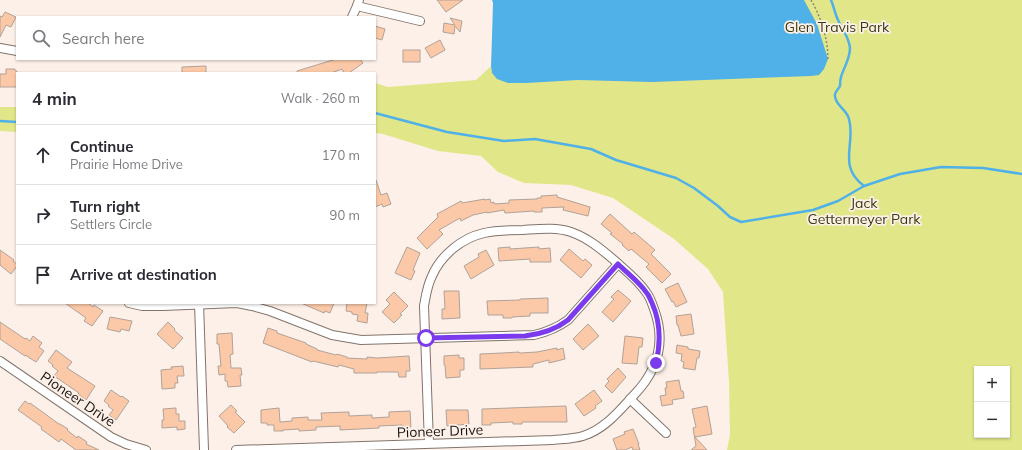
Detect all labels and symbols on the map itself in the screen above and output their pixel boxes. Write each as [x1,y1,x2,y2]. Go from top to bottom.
park label: Glen Travis Park [785,18,890,36]
park label: Jack Gettermeyer Park [807,194,921,228]
route start [417,329,435,347]
route end [647,354,665,372]
street label: Pioneer Drive [37,367,119,431]
street label: Pioneer Drive [396,420,484,442]

